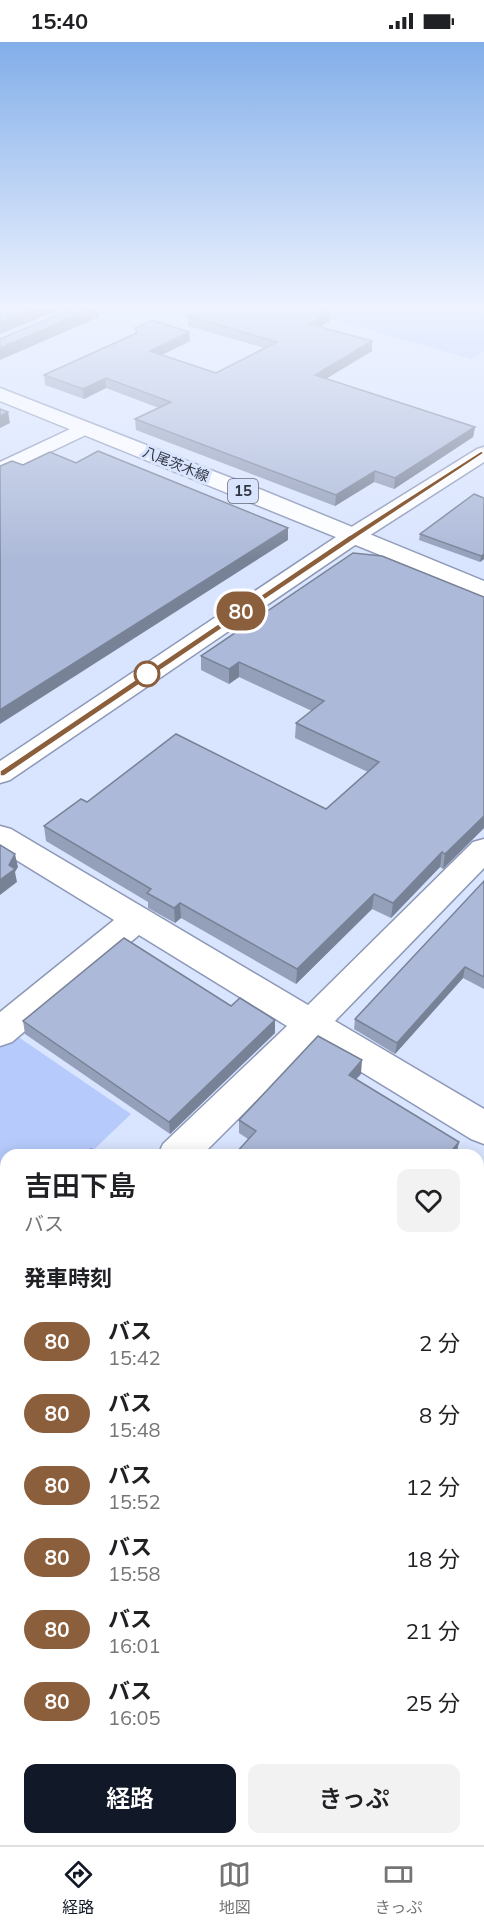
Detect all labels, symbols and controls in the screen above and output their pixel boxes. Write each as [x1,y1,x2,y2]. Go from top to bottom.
text: 15:40 [30,7,88,35]
street label: 八尾茨木線 [140,443,212,485]
road number: 15 [228,479,258,503]
line badge: 80 [214,592,268,630]
text: 80 [228,598,254,624]
unlabelled marker [134,661,160,687]
text: 吉田下島 [24,1168,136,1203]
button: heart [397,1169,460,1232]
text: バス [24,1211,64,1236]
text: 発車時刻 [24,1264,112,1292]
text: バス [108,1317,152,1345]
text: 80 [44,1328,70,1354]
text: 2 分 [419,1329,460,1357]
text: 15:42 [108,1345,161,1370]
text: バス [108,1389,152,1417]
text: 80 [44,1400,70,1426]
text: 8 分 [419,1401,460,1429]
text: 15:48 [108,1417,161,1442]
text: バス [108,1461,152,1489]
text: 80 [44,1472,70,1498]
text: 12 分 [406,1473,460,1501]
text: 15:52 [108,1489,161,1514]
text: バス [108,1533,152,1561]
text: 80 [44,1544,70,1570]
text: 18 分 [406,1545,460,1573]
text: 15:58 [108,1561,161,1586]
text: バス [108,1605,152,1633]
text: 80 [44,1616,70,1642]
text: 21 分 [406,1617,460,1645]
text: 16:01 [108,1633,161,1658]
text: バス [108,1677,152,1705]
text: 80 [44,1688,70,1714]
text: 25 分 [406,1689,460,1717]
text: 16:05 [108,1705,161,1730]
button: 経路 [24,1764,236,1833]
button: きっぷ [248,1764,460,1833]
tab: 経路 [62,1858,95,1918]
tab: 地図 [218,1858,251,1918]
tab: きっぷ [375,1858,422,1918]

